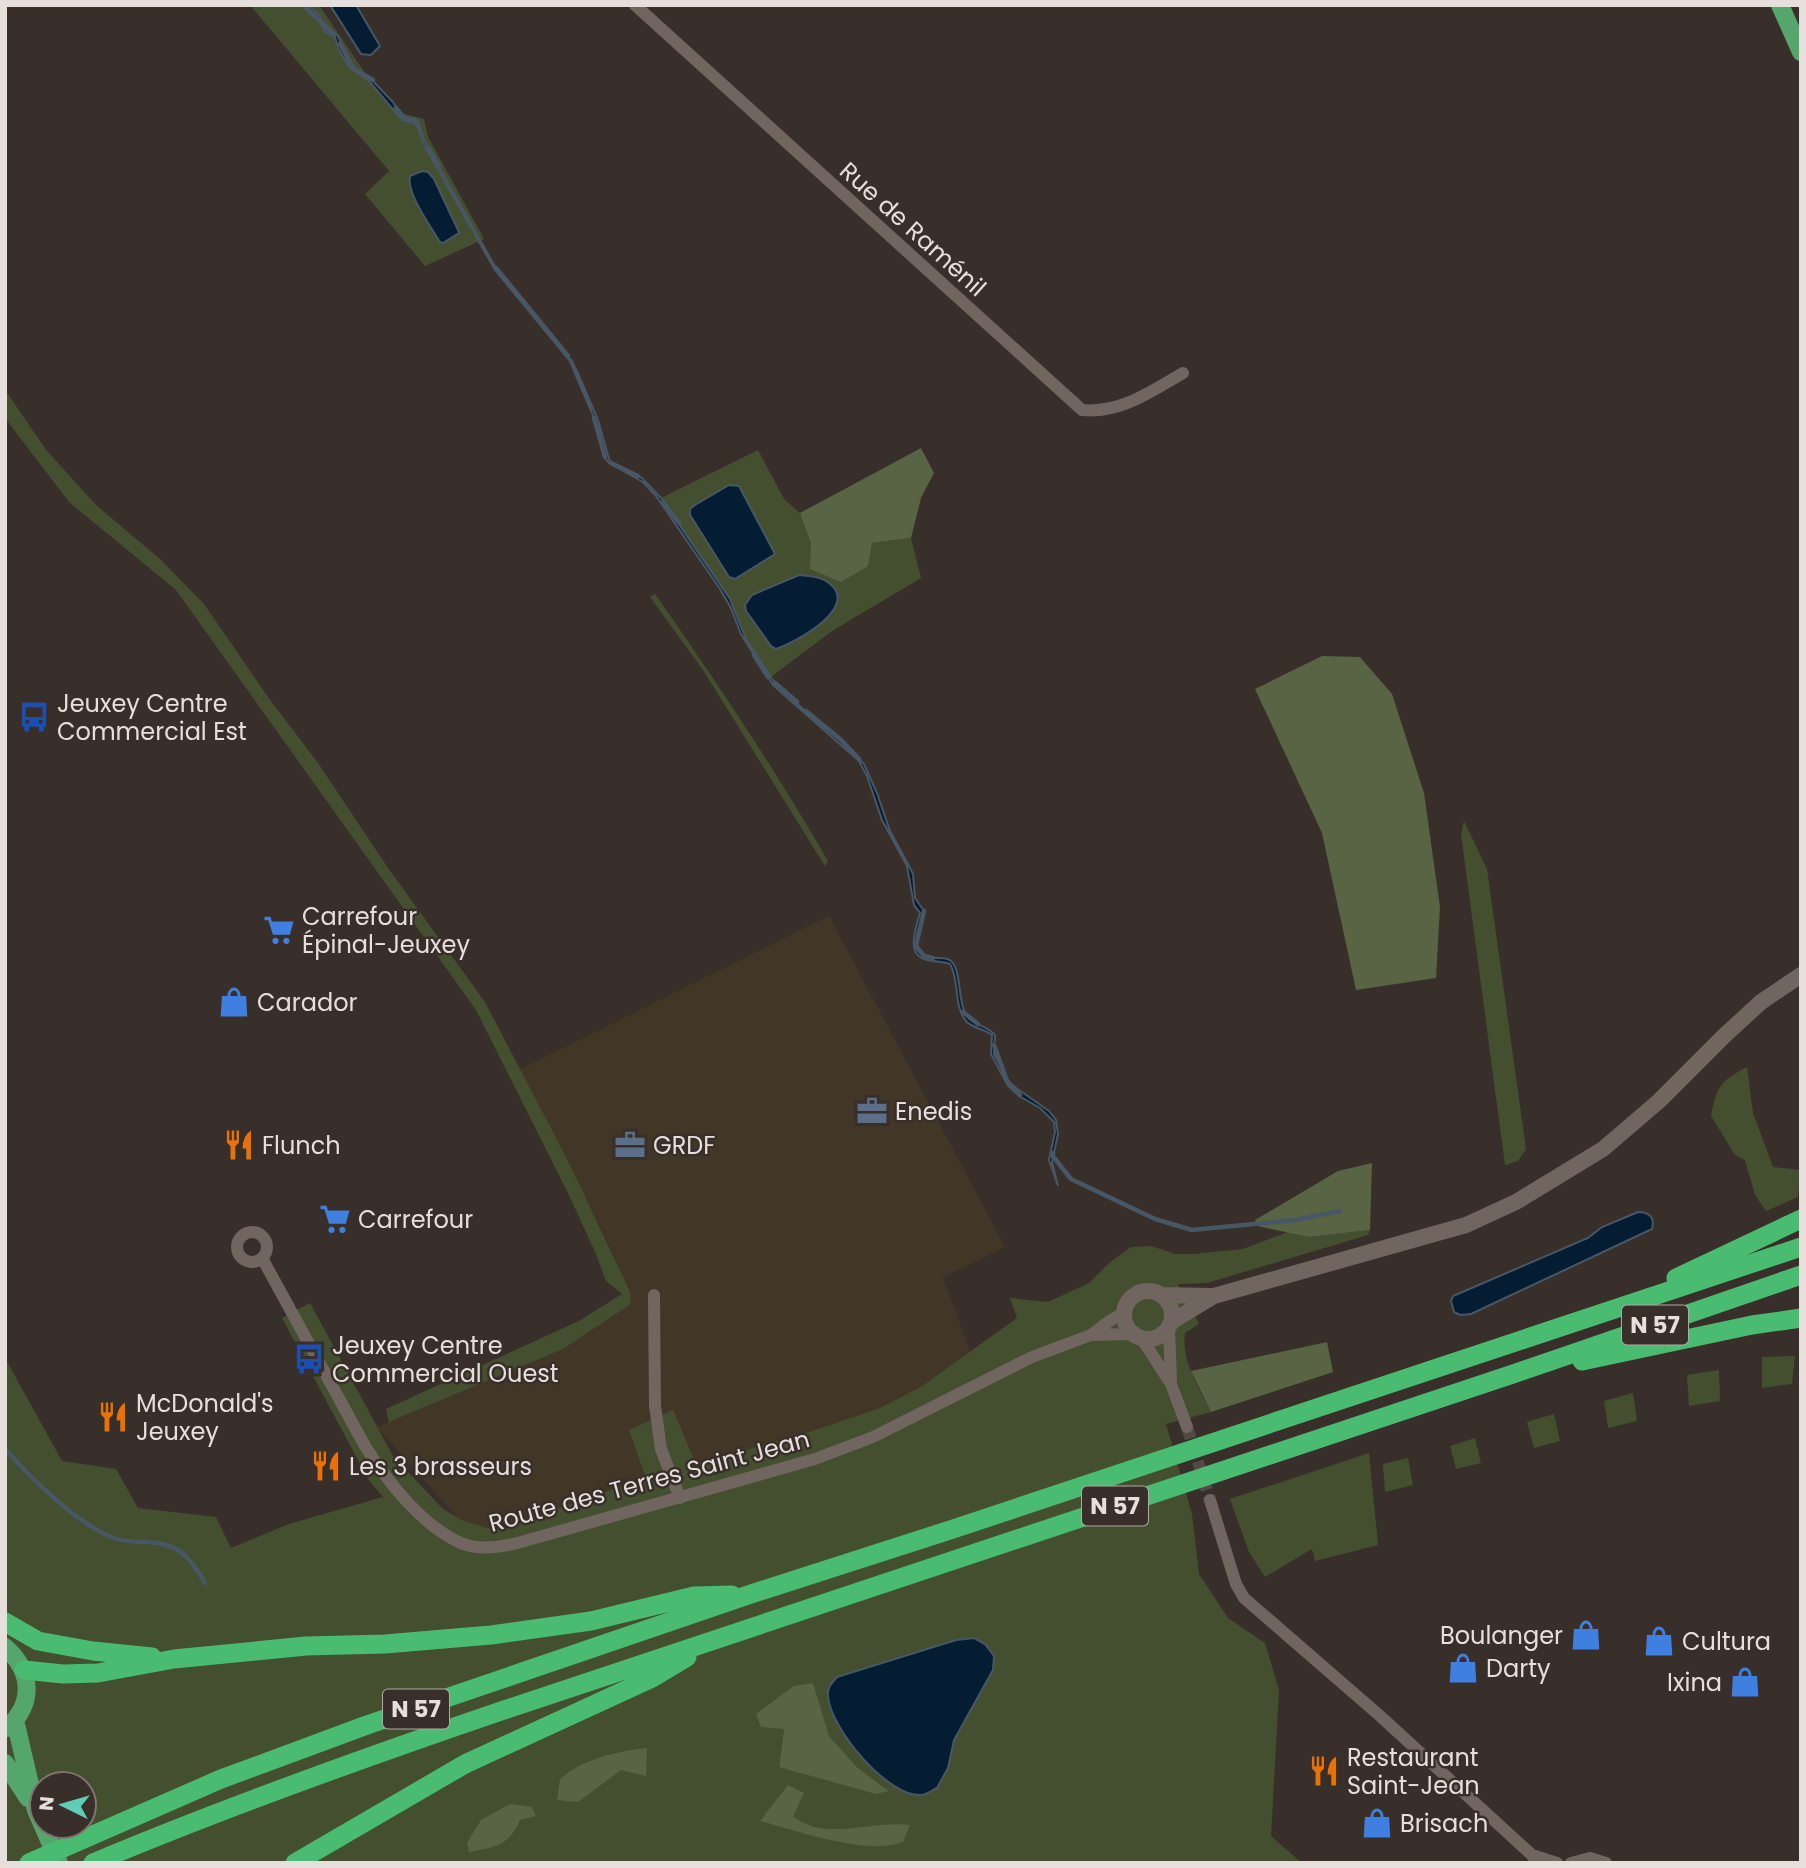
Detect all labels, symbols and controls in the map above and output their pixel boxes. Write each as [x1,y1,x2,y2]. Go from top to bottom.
street label: Rue de Raménil [833,154,993,304]
place label: Jeuxey Centre Commercial Est [57,687,247,748]
bus stop icon: Jeuxey Centre Commercial Est [17,700,51,734]
place label: Carrefour Épinal-Jeuxey [302,900,470,961]
supermarket icon: Carrefour Épinal-Jeuxey [262,913,296,947]
shop icon: Carador [217,985,251,1019]
place label: Carador [257,986,358,1019]
office icon: Enedis [855,1094,889,1128]
place label: Enedis [895,1095,972,1128]
restaurant icon: Flunch [222,1128,256,1162]
office icon: GRDF [613,1128,647,1162]
place label: Flunch [262,1129,341,1162]
place label: GRDF [653,1129,715,1162]
supermarket icon: Carrefour [318,1202,352,1236]
place label: Carrefour [358,1203,473,1236]
road number: N 57 [1622,1306,1688,1344]
place label: Jeuxey Centre Commercial Ouest [332,1329,559,1390]
bus stop icon: Jeuxey Centre Commercial Ouest [292,1342,326,1376]
place label: McDonald's Jeuxey [136,1387,274,1448]
restaurant icon: McDonald's Jeuxey [96,1400,130,1434]
street label: Route des Terres Saint Jean [485,1422,813,1540]
restaurant icon: Les 3 brasseurs [309,1449,343,1483]
place label: Les 3 brasseurs [349,1450,532,1483]
road number: N 57 [1082,1486,1148,1526]
shop icon: Boulanger [1569,1618,1603,1652]
place label: Boulanger [1440,1619,1563,1652]
shop icon: Cultura [1642,1624,1676,1658]
place label: Cultura [1682,1625,1771,1658]
shop icon: Darty [1446,1651,1480,1685]
place label: Darty [1486,1652,1551,1685]
shop icon: Ixina [1728,1665,1762,1699]
place label: Ixina [1667,1666,1722,1699]
road number: N 57 [383,1690,449,1728]
place label: Restaurant Saint-Jean [1347,1741,1480,1802]
restaurant icon: Restaurant Saint-Jean [1307,1754,1341,1788]
north arrow [28,1770,98,1840]
text: N [32,1795,61,1812]
shop icon: Brisach [1360,1806,1394,1840]
place label: Brisach [1400,1807,1488,1840]

